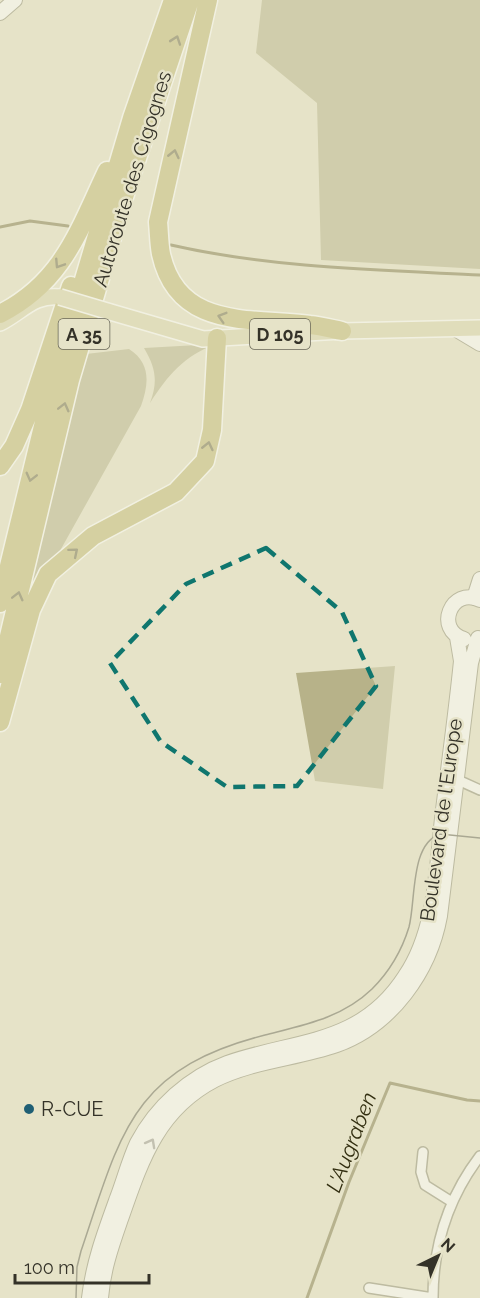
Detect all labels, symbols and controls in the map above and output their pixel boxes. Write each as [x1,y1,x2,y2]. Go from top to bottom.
one-way arrow [169,35,182,45]
street label: Autoroute des Cigognes [88,68,176,290]
one-way arrow [166,149,179,159]
one-way arrow [55,257,66,268]
one-way arrow [217,312,228,324]
road number: A 35 [58,319,110,349]
road number: D 105 [250,319,310,349]
one-way arrow [56,402,69,412]
one-way arrow [201,441,214,451]
one-way arrow [25,472,38,482]
one-way arrow [67,548,78,559]
one-way arrow [10,591,23,601]
street label: Boulevard de l'Europe [415,717,467,923]
water label: L'Augraben [321,1089,381,1195]
place label: R-CUE [41,1097,104,1121]
marker: R-CUE [22,1102,36,1116]
one-way arrow [144,1139,155,1149]
north arrow [408,1226,468,1286]
text: N [437,1234,459,1257]
scale bar [15,1247,148,1285]
text: 100 m [24,1257,75,1278]

